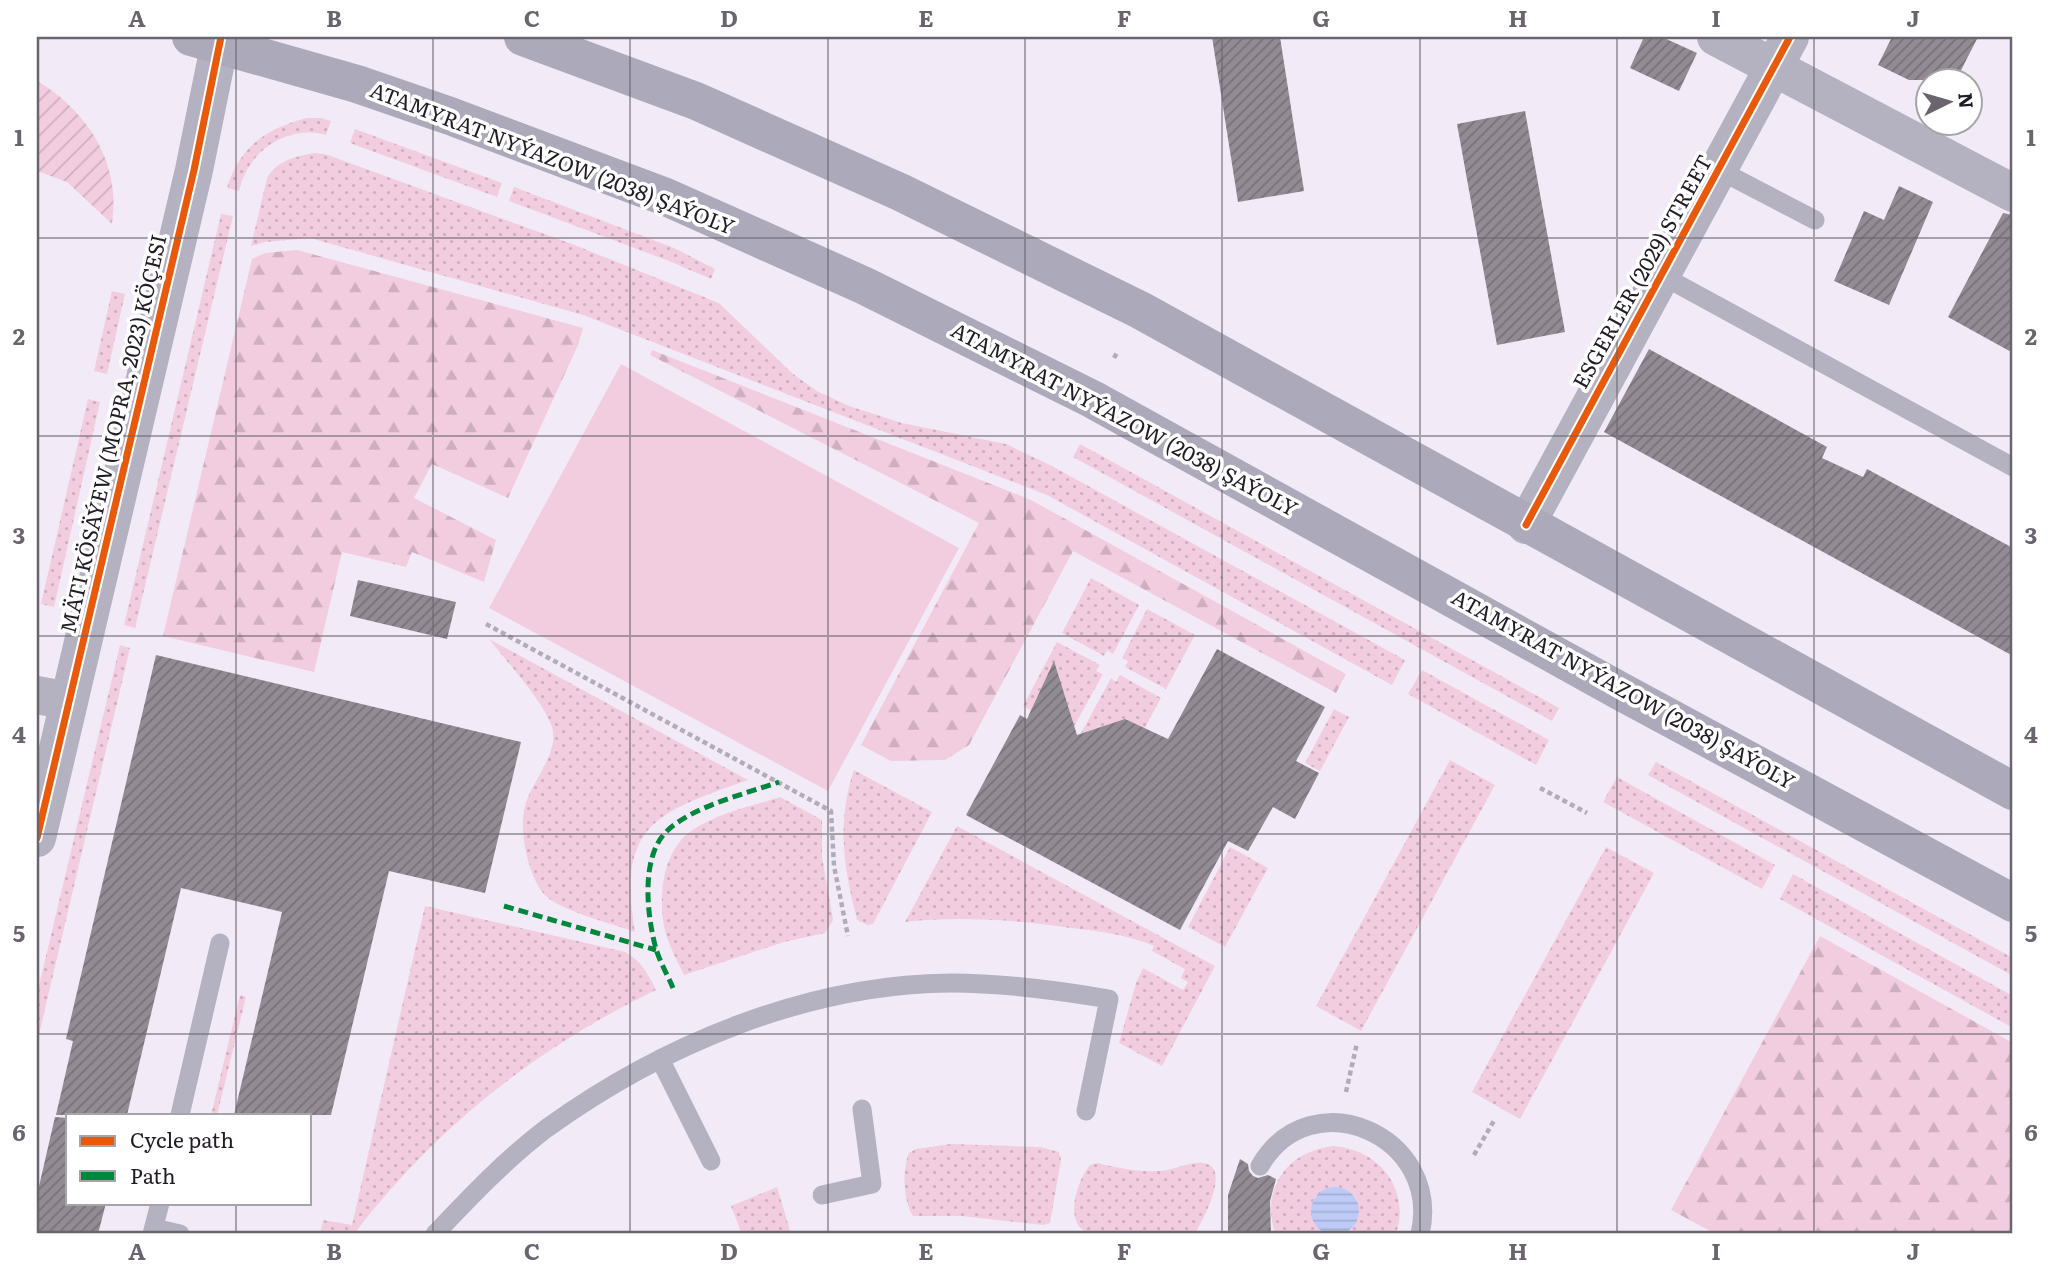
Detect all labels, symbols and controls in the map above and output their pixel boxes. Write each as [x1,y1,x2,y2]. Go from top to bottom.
text: A [128,0,146,34]
text: B [326,0,342,34]
text: C [524,0,540,34]
text: D [720,0,738,34]
text: E [918,0,934,34]
text: F [1117,0,1132,34]
text: G [1312,0,1330,34]
text: H [1508,0,1528,34]
text: I [1711,0,1721,34]
text: J [1906,0,1920,34]
north arrow [1913,66,1983,136]
street label: ATAMYRAT NYÝAZOW (2038) ŞAÝOLY [366,73,740,241]
text: N [1952,91,1982,110]
text: 1 [14,119,24,153]
text: 1 [2026,119,2036,153]
street label: ESGERLER (2029) STREET [1563,148,1718,393]
street label: MÄTI KÖSÄÝEW (MOPRA, 2023) KÖÇESI [51,231,173,636]
street label: ATAMYRAT NYÝAZOW (2038) ŞAÝOLY [946,313,1304,523]
text: 2 [13,318,25,352]
text: 2 [2025,318,2037,352]
text: 3 [13,517,25,551]
text: 3 [2025,517,2037,551]
street label: ATAMYRAT NYÝAZOW (2038) ŞAÝOLY [1447,580,1802,796]
text: 4 [12,716,26,750]
text: 4 [2024,716,2038,750]
text: 5 [13,915,25,949]
text: 5 [2025,915,2037,949]
text: 6 [12,1114,26,1148]
legend [66,1114,312,1204]
text: 6 [2024,1114,2038,1148]
text: Cycle path [130,1123,234,1154]
text: Path [130,1159,176,1190]
text: A [128,1233,146,1267]
text: B [326,1233,342,1267]
text: C [524,1233,540,1267]
text: D [720,1233,738,1267]
text: E [918,1233,934,1267]
text: F [1117,1233,1132,1267]
text: G [1312,1233,1330,1267]
text: H [1508,1233,1528,1267]
text: I [1711,1233,1721,1267]
text: J [1906,1233,1920,1267]

